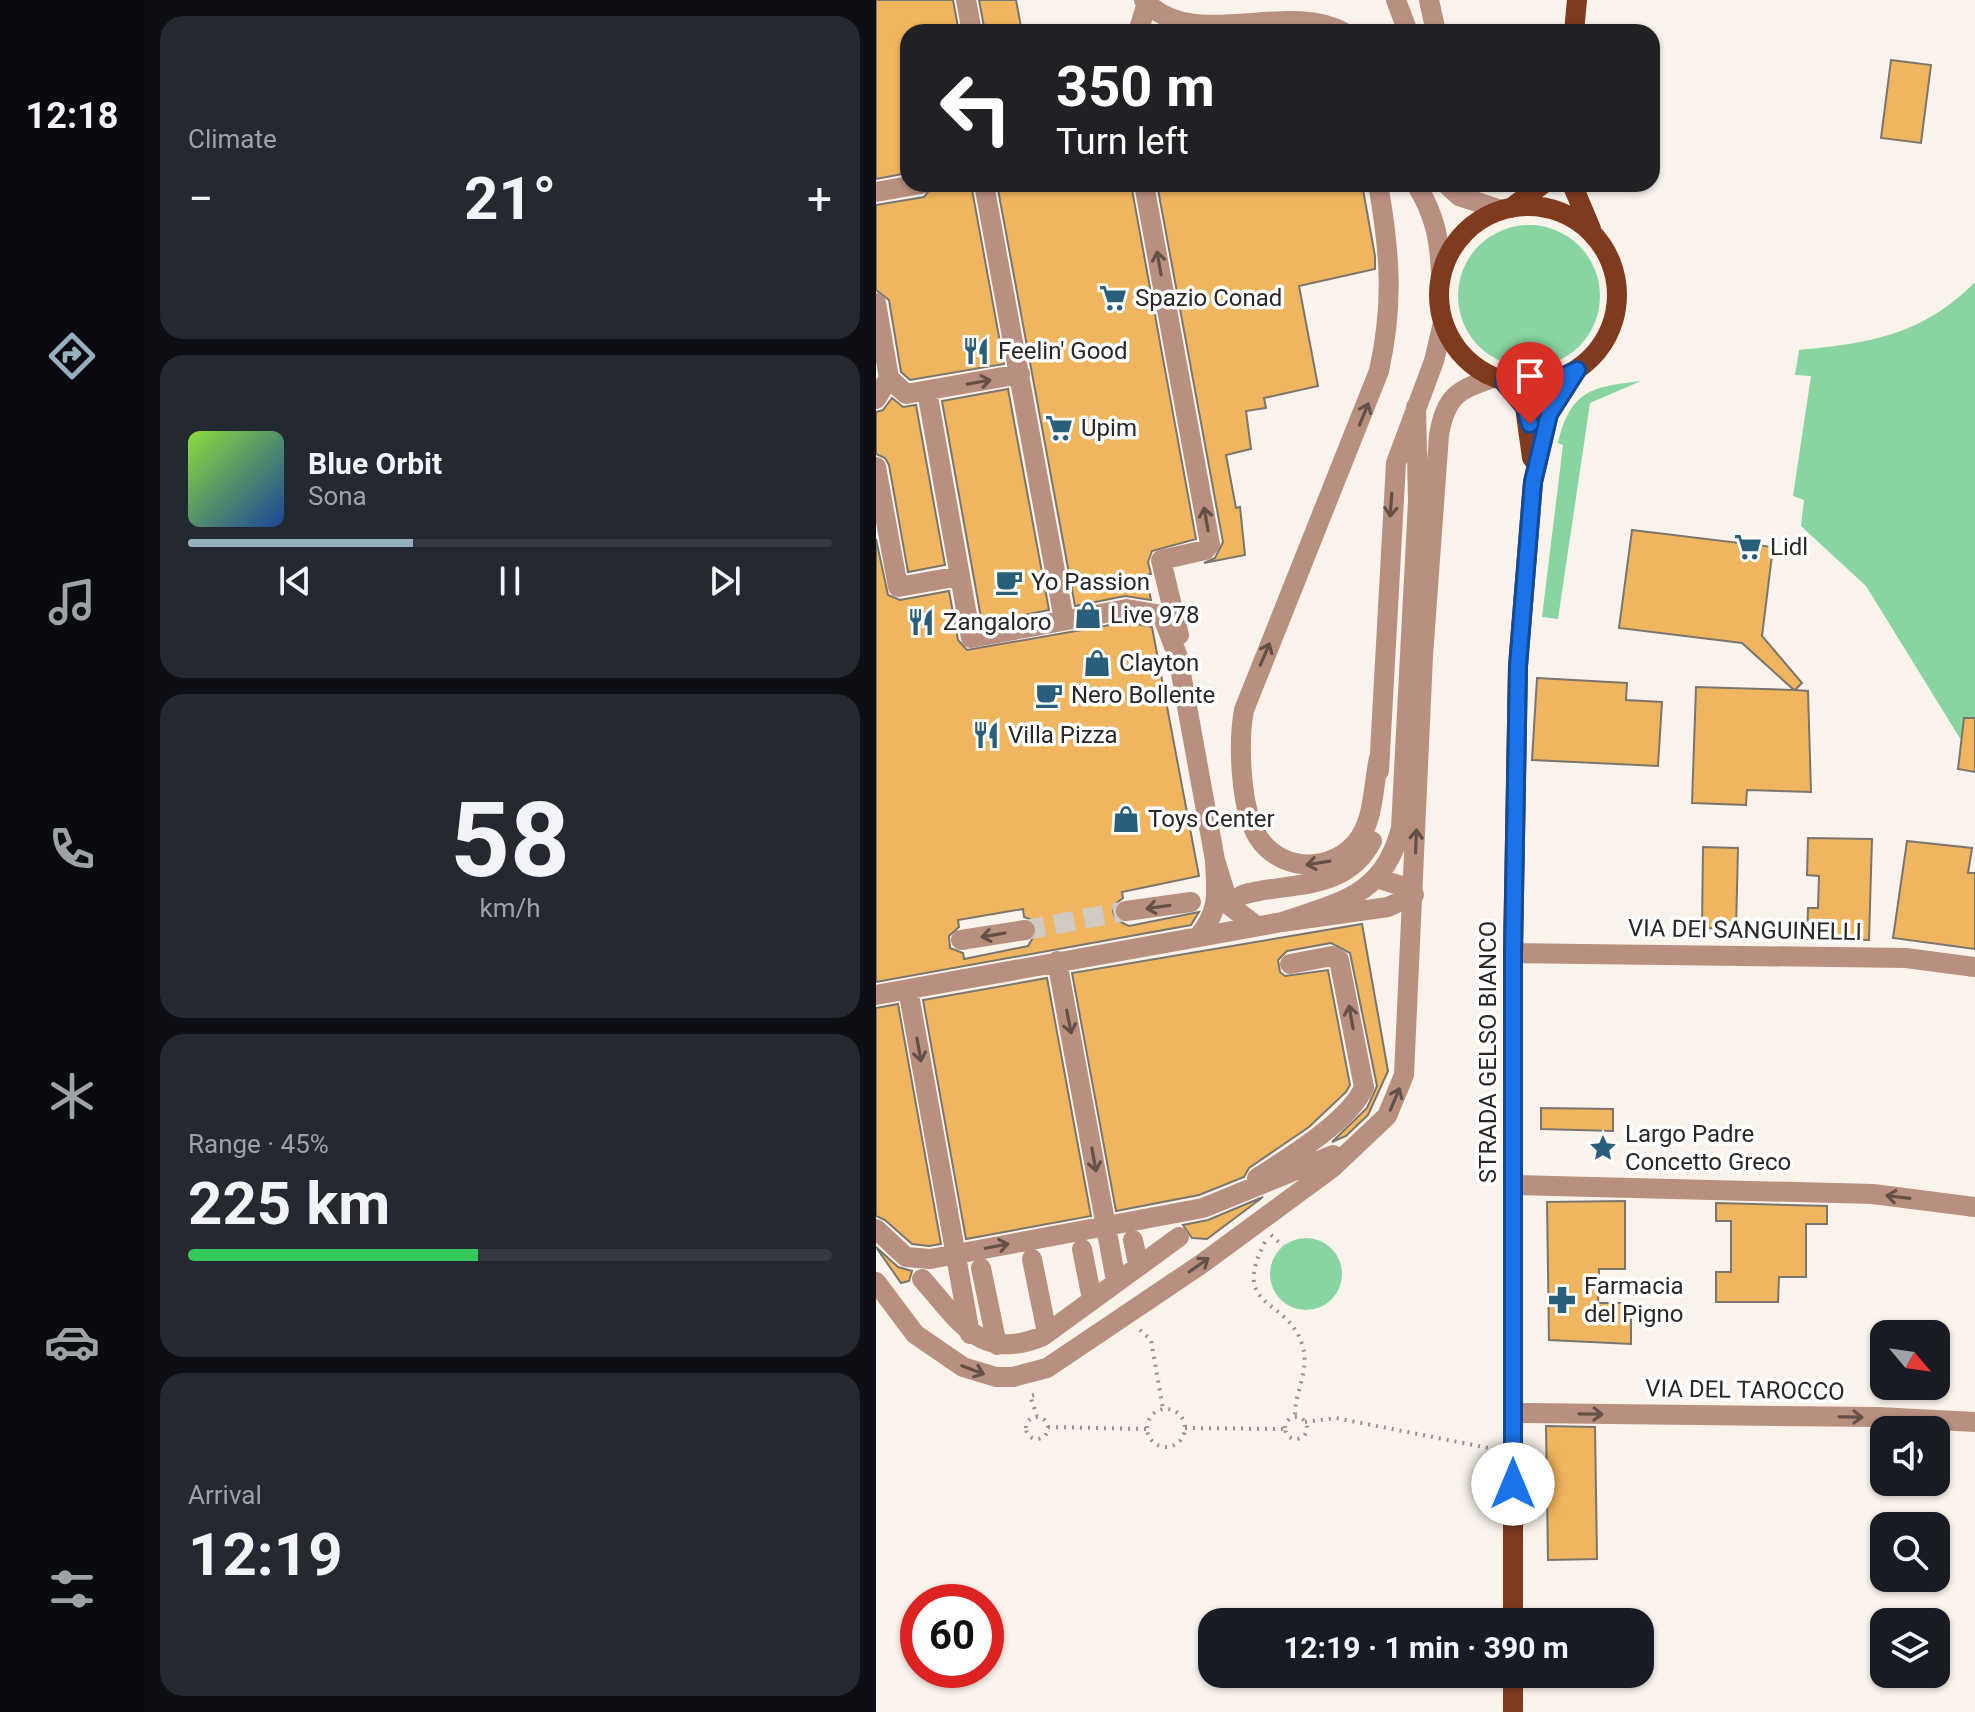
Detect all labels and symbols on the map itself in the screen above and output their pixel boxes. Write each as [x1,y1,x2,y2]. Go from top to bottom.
one-way arrow [1150,251,1165,277]
supermarket icon: Spazio Conad [1098,283,1128,313]
place label: Spazio Conad [1135,284,1282,312]
restaurant icon: Feelin' Good [961,336,991,366]
place label: Feelin' Good [998,337,1128,365]
pin [1496,342,1564,424]
one-way arrow [965,373,991,388]
one-way arrow [1358,402,1373,427]
supermarket icon: Upim [1044,413,1074,443]
place label: Upim [1081,414,1137,442]
one-way arrow [1384,491,1399,518]
one-way arrow [1198,507,1213,532]
supermarket icon: Lidl [1733,532,1763,562]
place label: Lidl [1770,533,1808,561]
cafe icon: Yo Passion [994,567,1024,597]
place label: Yo Passion [1031,568,1150,596]
shop icon: Live 978 [1073,600,1103,630]
place label: Live 978 [1110,601,1199,629]
restaurant icon: Zangaloro [906,607,936,637]
place label: Zangaloro [943,608,1051,636]
one-way arrow [1259,642,1273,667]
shop icon: Clayton [1082,648,1112,678]
place label: Clayton [1119,649,1199,677]
cafe icon: Nero Bollente [1034,680,1064,710]
place label: Nero Bollente [1071,681,1215,709]
restaurant icon: Villa Pizza [971,720,1001,750]
place label: Villa Pizza [1008,721,1118,749]
shop icon: Toys Center [1111,804,1141,834]
place label: Toys Center [1148,805,1275,833]
one-way arrow [1409,828,1424,855]
one-way arrow [1306,856,1332,871]
one-way arrow [1145,899,1172,914]
street label: VIA DEI SANGUINELLI [1628,914,1862,946]
street label: STRADA GELSO BIANCO [1474,921,1502,1183]
one-way arrow [981,928,1006,943]
one-way arrow [1343,1005,1358,1030]
one-way arrow [1062,1009,1077,1035]
one-way arrow [913,1037,928,1062]
one-way arrow [1389,1087,1404,1111]
place label: Largo Padre Concetto Greco [1625,1120,1791,1176]
place icon: Largo Padre Concetto Greco [1588,1133,1618,1163]
one-way arrow [1087,1147,1102,1172]
one-way arrow [1886,1189,1911,1204]
one-way arrow [984,1238,1010,1253]
one-way arrow [1188,1257,1210,1273]
place label: Farmacia del Pigno [1584,1272,1684,1328]
pharmacy icon: Farmacia del Pigno [1547,1285,1577,1315]
north arrow [1870,1320,1950,1400]
one-way arrow [960,1364,985,1378]
street label: VIA DEL TAROCCO [1645,1374,1845,1406]
one-way arrow [1577,1406,1604,1422]
one-way arrow [1837,1409,1864,1425]
position arrow [1471,1442,1555,1526]
speed limit sign: 60 [900,1584,1004,1688]

